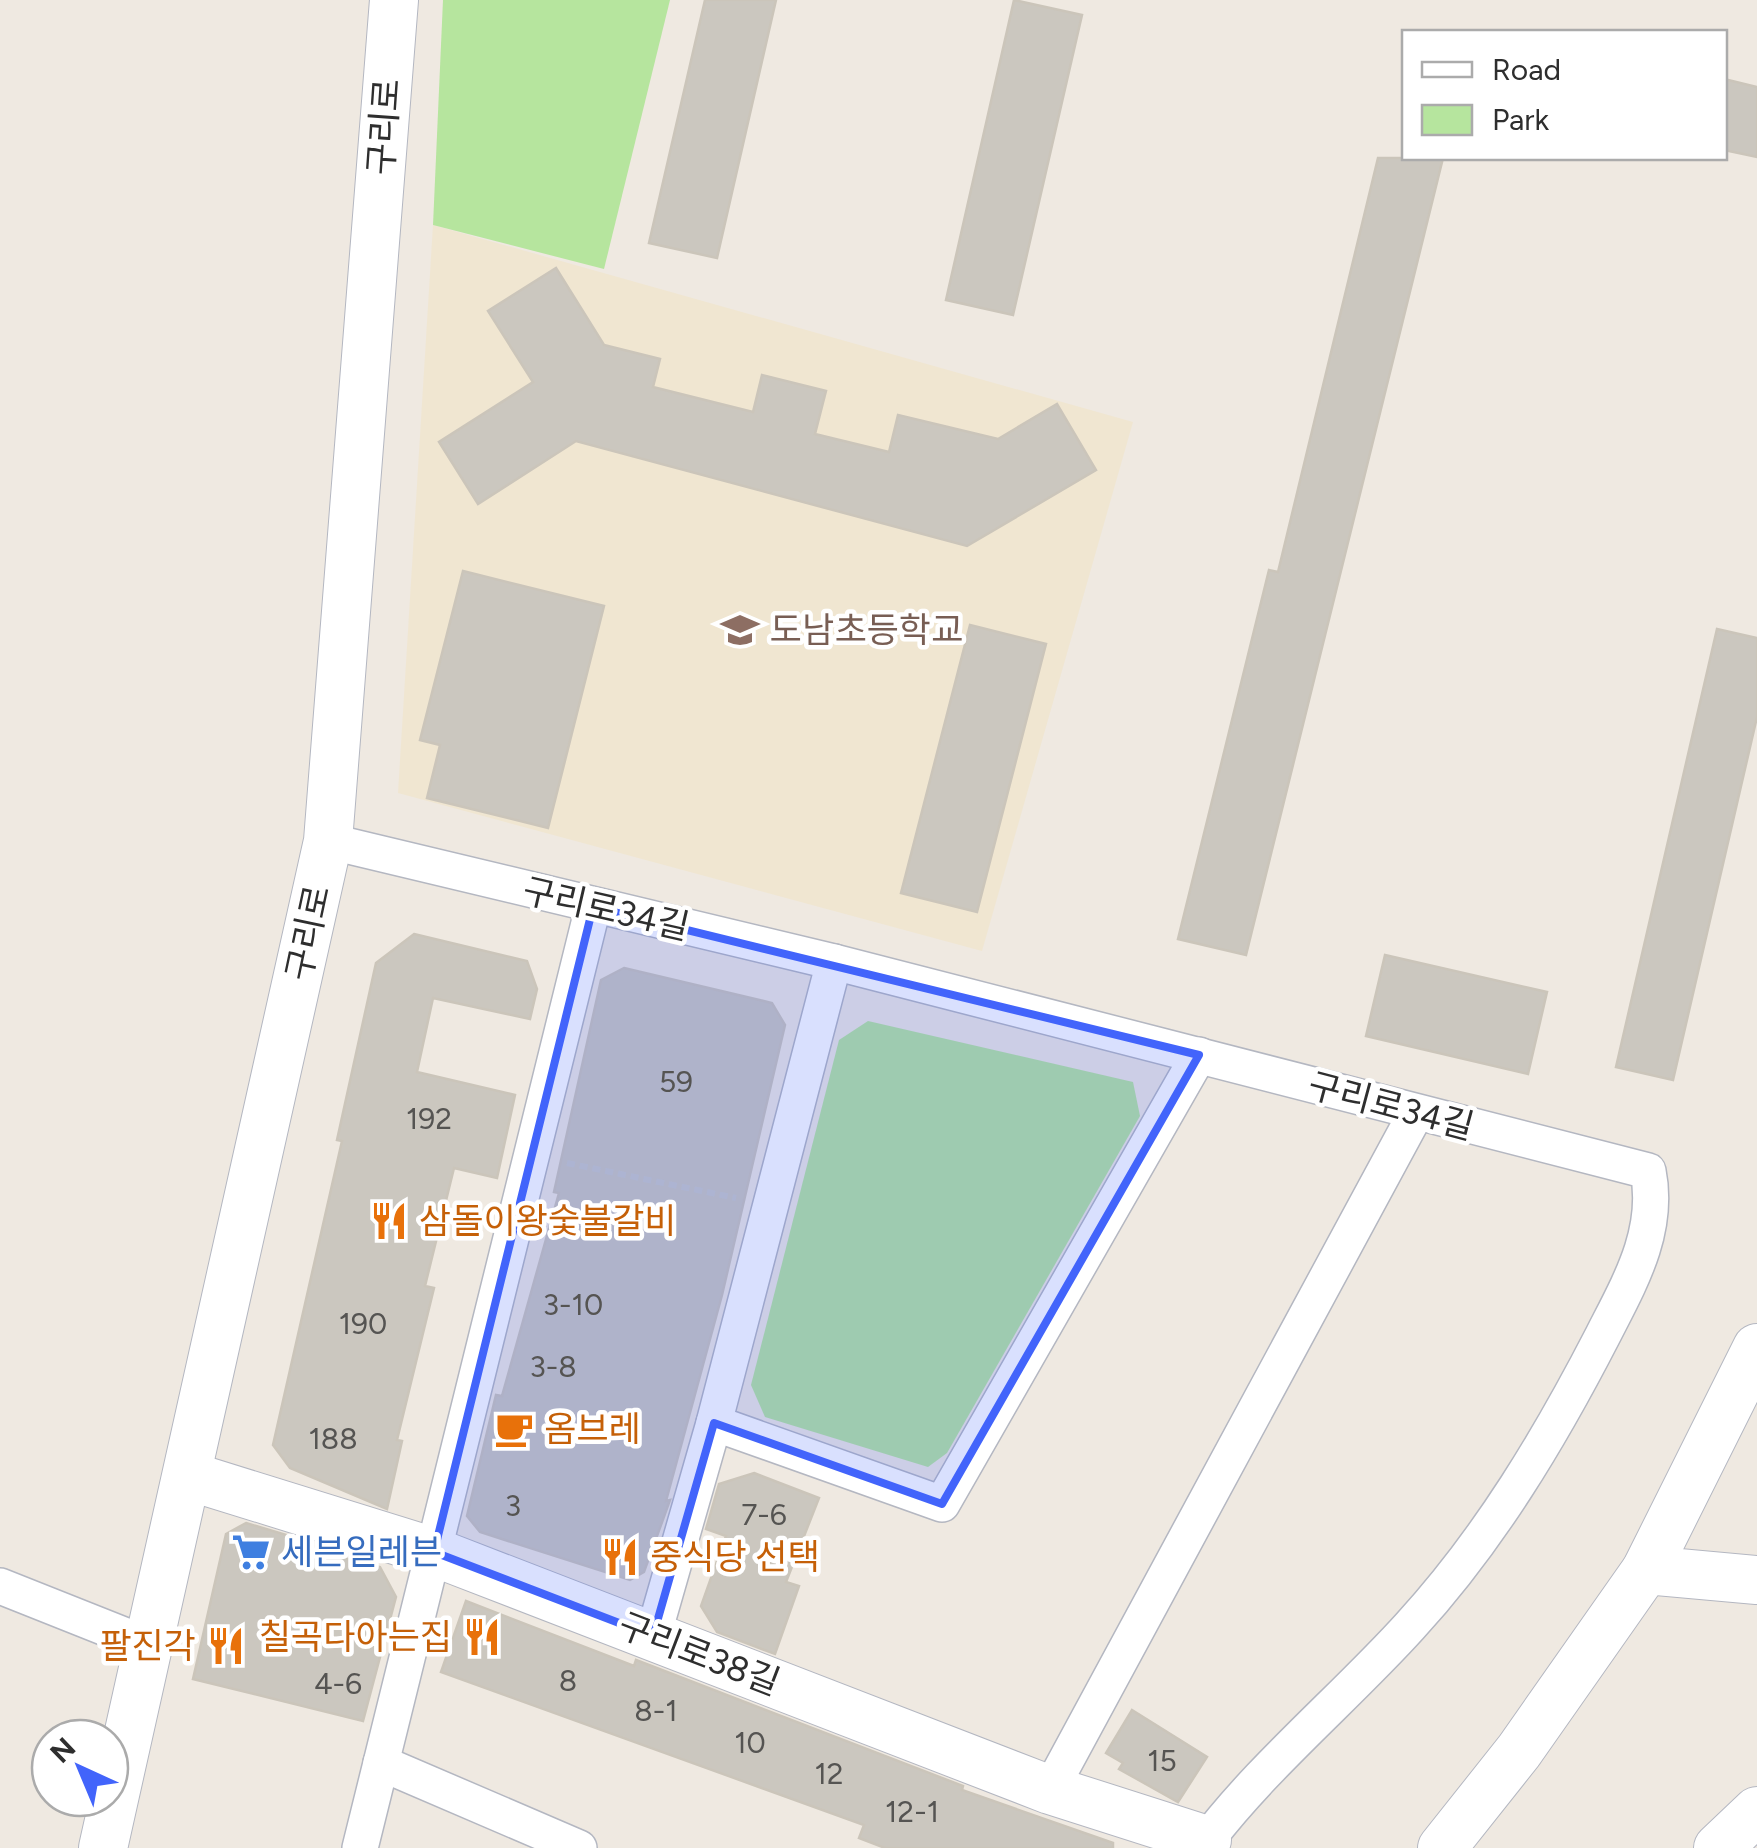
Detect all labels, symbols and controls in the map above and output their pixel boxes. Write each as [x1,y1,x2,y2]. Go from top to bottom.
legend [1402,30,1727,160]
text: Road [1492,51,1561,88]
street label: 구리로 [360,77,408,177]
text: Park [1492,101,1550,138]
school or university icon: 도남초등학교 [719,609,761,651]
place label: 도남초등학교 [770,609,963,651]
street label: 구리로34길 [519,869,693,949]
street label: 구리로 [277,881,339,985]
house number: 59 [659,1063,693,1100]
street label: 구리로34길 [1304,1064,1478,1148]
house number: 192 [406,1100,452,1137]
restaurant icon: 삼돌이왕숯불갈비 [368,1200,410,1242]
place label: 삼돌이왕숯불갈비 [419,1200,677,1242]
house number: 3-10 [543,1286,603,1323]
house number: 190 [339,1305,387,1342]
house number: 3-8 [529,1348,577,1385]
cafe icon: 옴브레 [493,1408,535,1450]
place label: 옴브레 [544,1408,641,1450]
house number: 188 [308,1420,358,1457]
house number: 3 [505,1487,521,1524]
house number: 7-6 [741,1496,787,1533]
supermarket icon: 세븐일레븐 [230,1531,272,1573]
place label: 세븐일레븐 [281,1531,442,1573]
restaurant icon: 중식당 선택 [599,1536,641,1578]
place label: 중식당 선택 [650,1536,820,1578]
street label: 구리로38길 [612,1604,786,1704]
place label: 칠곡다아는집 [259,1616,452,1658]
restaurant icon: 칠곡다아는집 [461,1616,503,1658]
place label: 팔진각 [99,1625,196,1667]
restaurant icon: 팔진각 [205,1625,247,1667]
house number: 8 [559,1662,577,1699]
house number: 4-6 [314,1665,362,1702]
house number: 8-1 [634,1692,678,1729]
north arrow [30,1718,130,1818]
house number: 10 [734,1724,766,1761]
text: N [43,1730,82,1770]
house number: 15 [1147,1742,1177,1779]
house number: 12 [814,1755,844,1792]
house number: 12-1 [885,1793,939,1830]

